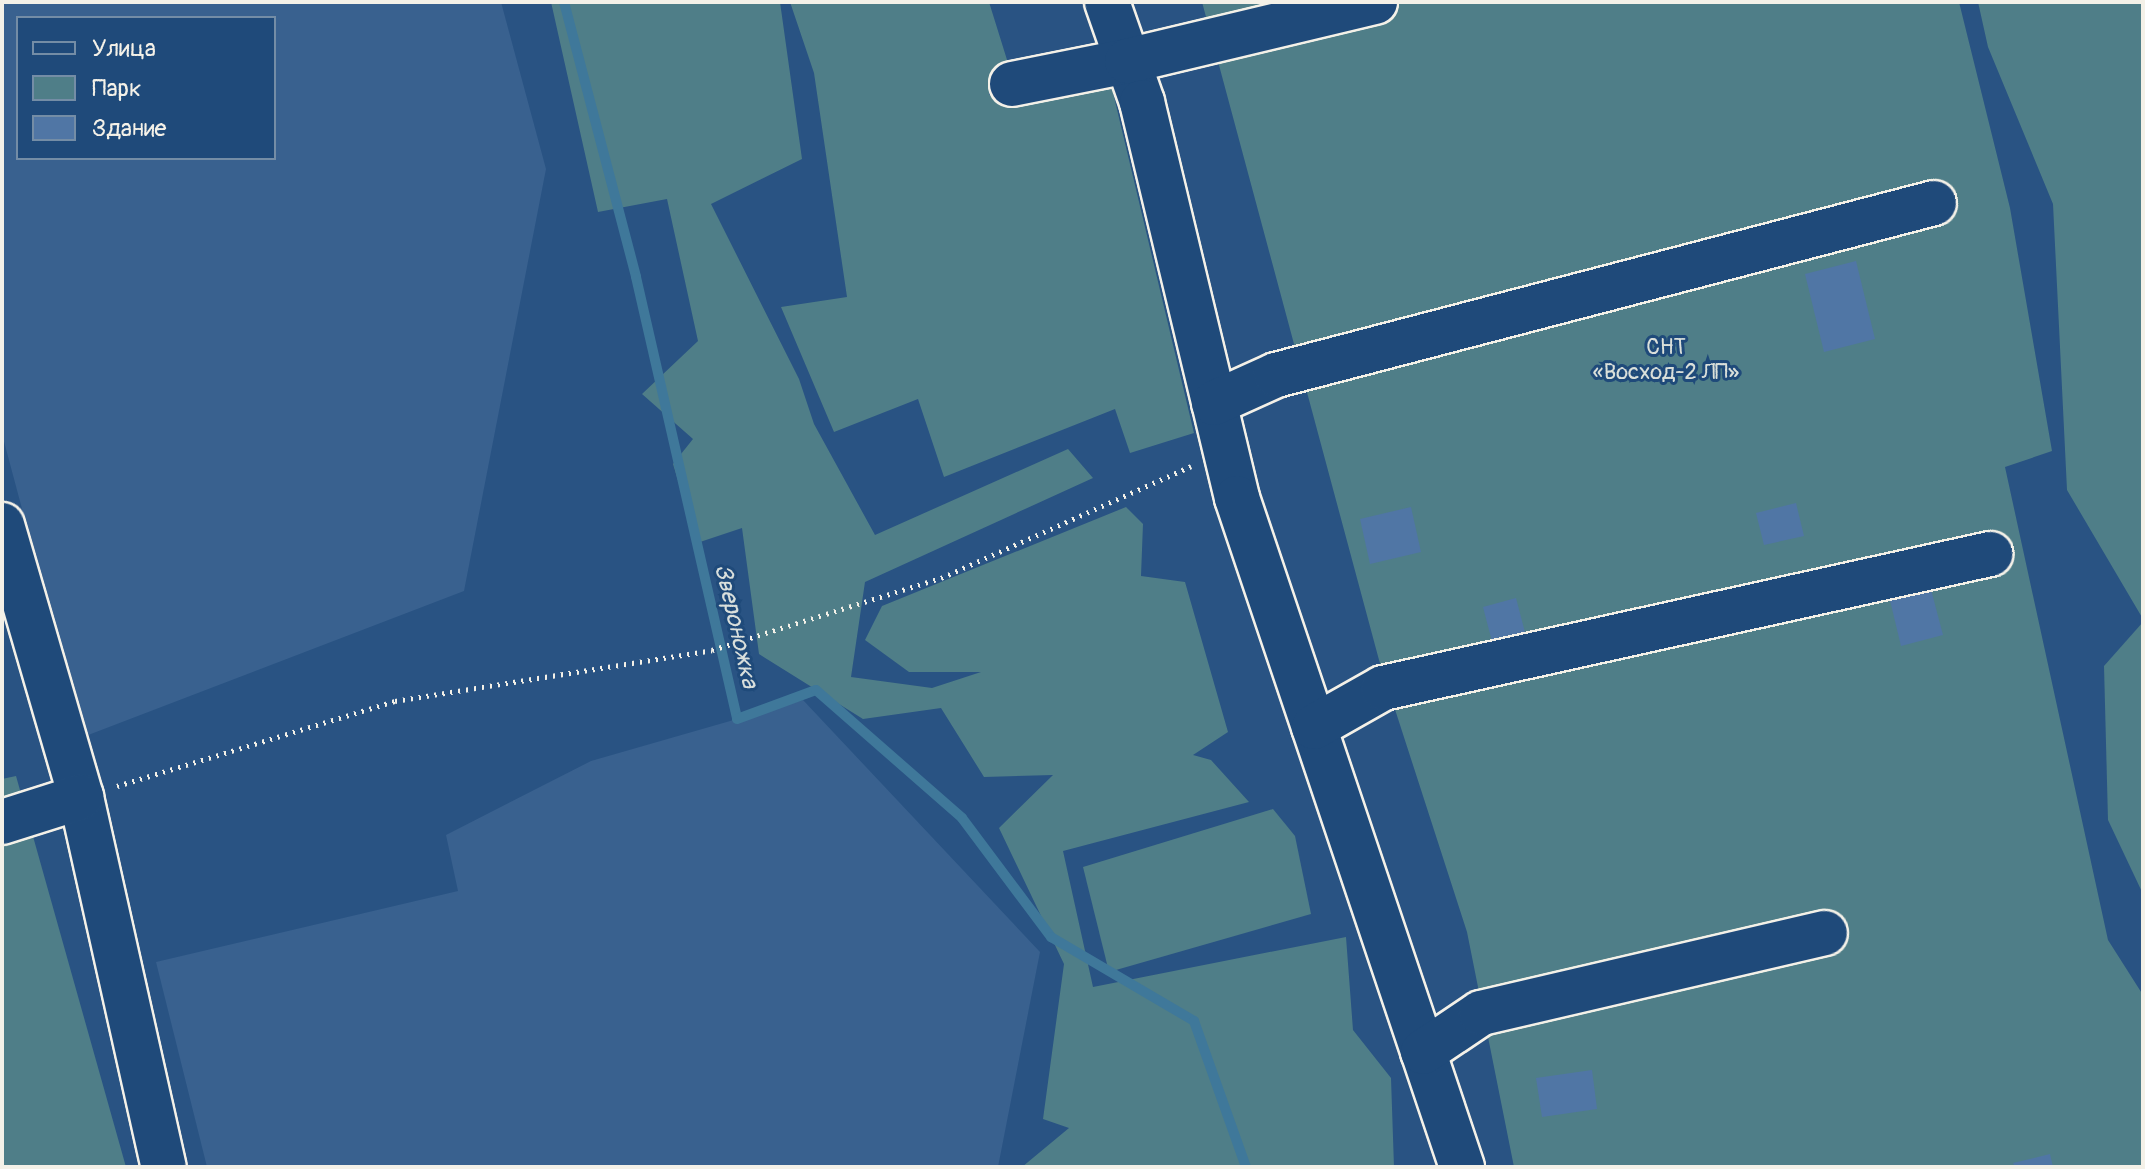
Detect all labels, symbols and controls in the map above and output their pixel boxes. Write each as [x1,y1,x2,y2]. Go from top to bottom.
legend [16,16,276,160]
text: Улица [92,34,156,63]
text: Парк [92,74,141,103]
text: Здание [92,114,166,143]
park label: СНТ «Восход-2 ЛП» [1593,334,1739,386]
water label: Звероножка [708,561,764,691]

